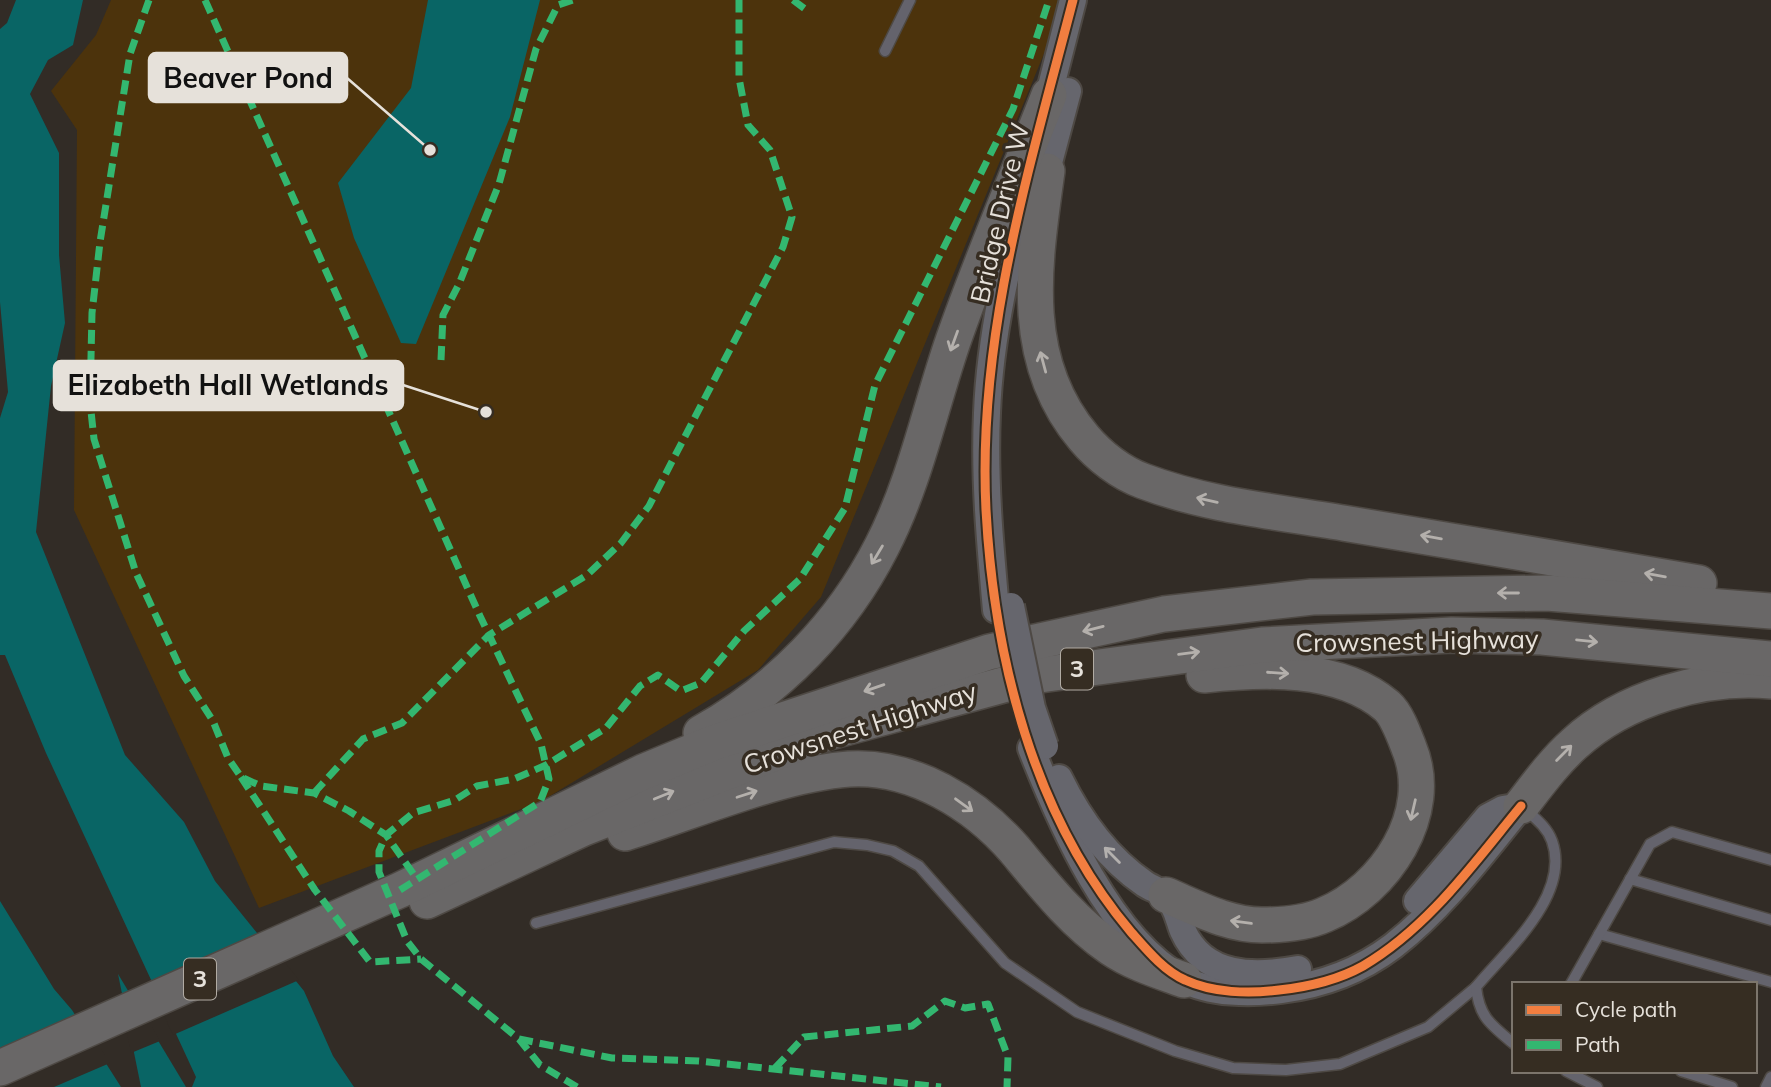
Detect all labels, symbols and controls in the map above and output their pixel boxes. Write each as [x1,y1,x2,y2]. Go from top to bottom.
callout: Beaver Pond [149,53,347,102]
text: Beaver Pond [163,60,333,95]
street label: Bridge Drive W [963,119,1036,306]
one-way arrow [947,330,959,352]
one-way arrow [1036,351,1049,374]
callout: Elizabeth Hall Wetlands [54,361,403,410]
text: Elizabeth Hall Wetlands [68,367,388,402]
one-way arrow [1196,492,1219,506]
one-way arrow [1420,530,1443,543]
one-way arrow [869,544,883,564]
one-way arrow [1645,568,1667,581]
one-way arrow [1496,586,1519,600]
street label: Crowsnest Highway [1295,622,1539,659]
one-way arrow [1083,623,1105,636]
one-way arrow [1575,635,1598,648]
one-way arrow [1177,647,1200,660]
road number: 3 [1061,648,1093,690]
one-way arrow [1267,667,1289,680]
street label: Crowsnest Highway [739,674,981,781]
one-way arrow [864,683,886,695]
one-way arrow [1556,745,1573,762]
one-way arrow [736,787,758,799]
one-way arrow [652,788,674,801]
one-way arrow [954,798,973,812]
one-way arrow [1406,798,1419,821]
one-way arrow [1104,846,1121,863]
one-way arrow [1230,915,1253,928]
road number: 3 [184,959,216,1000]
legend [1512,982,1757,1073]
text: Cycle path [1575,996,1677,1022]
text: Path [1575,1031,1620,1057]

